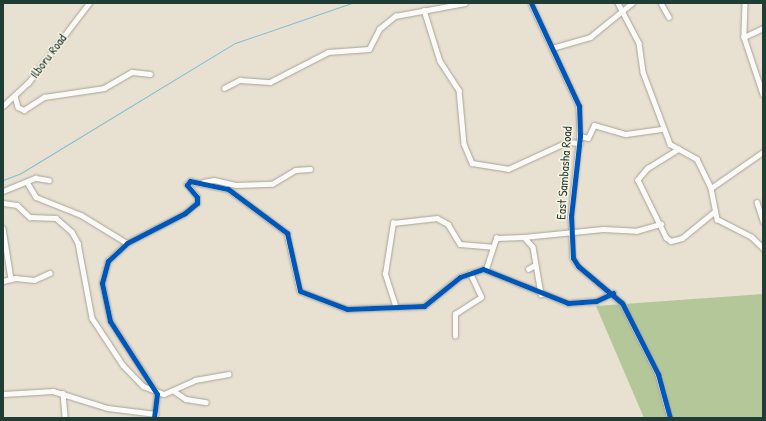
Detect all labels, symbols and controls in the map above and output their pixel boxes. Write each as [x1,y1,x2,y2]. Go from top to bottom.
street label: Ilboru Road [26,31,70,81]
street label: East Sambasha Road [553,126,575,220]

